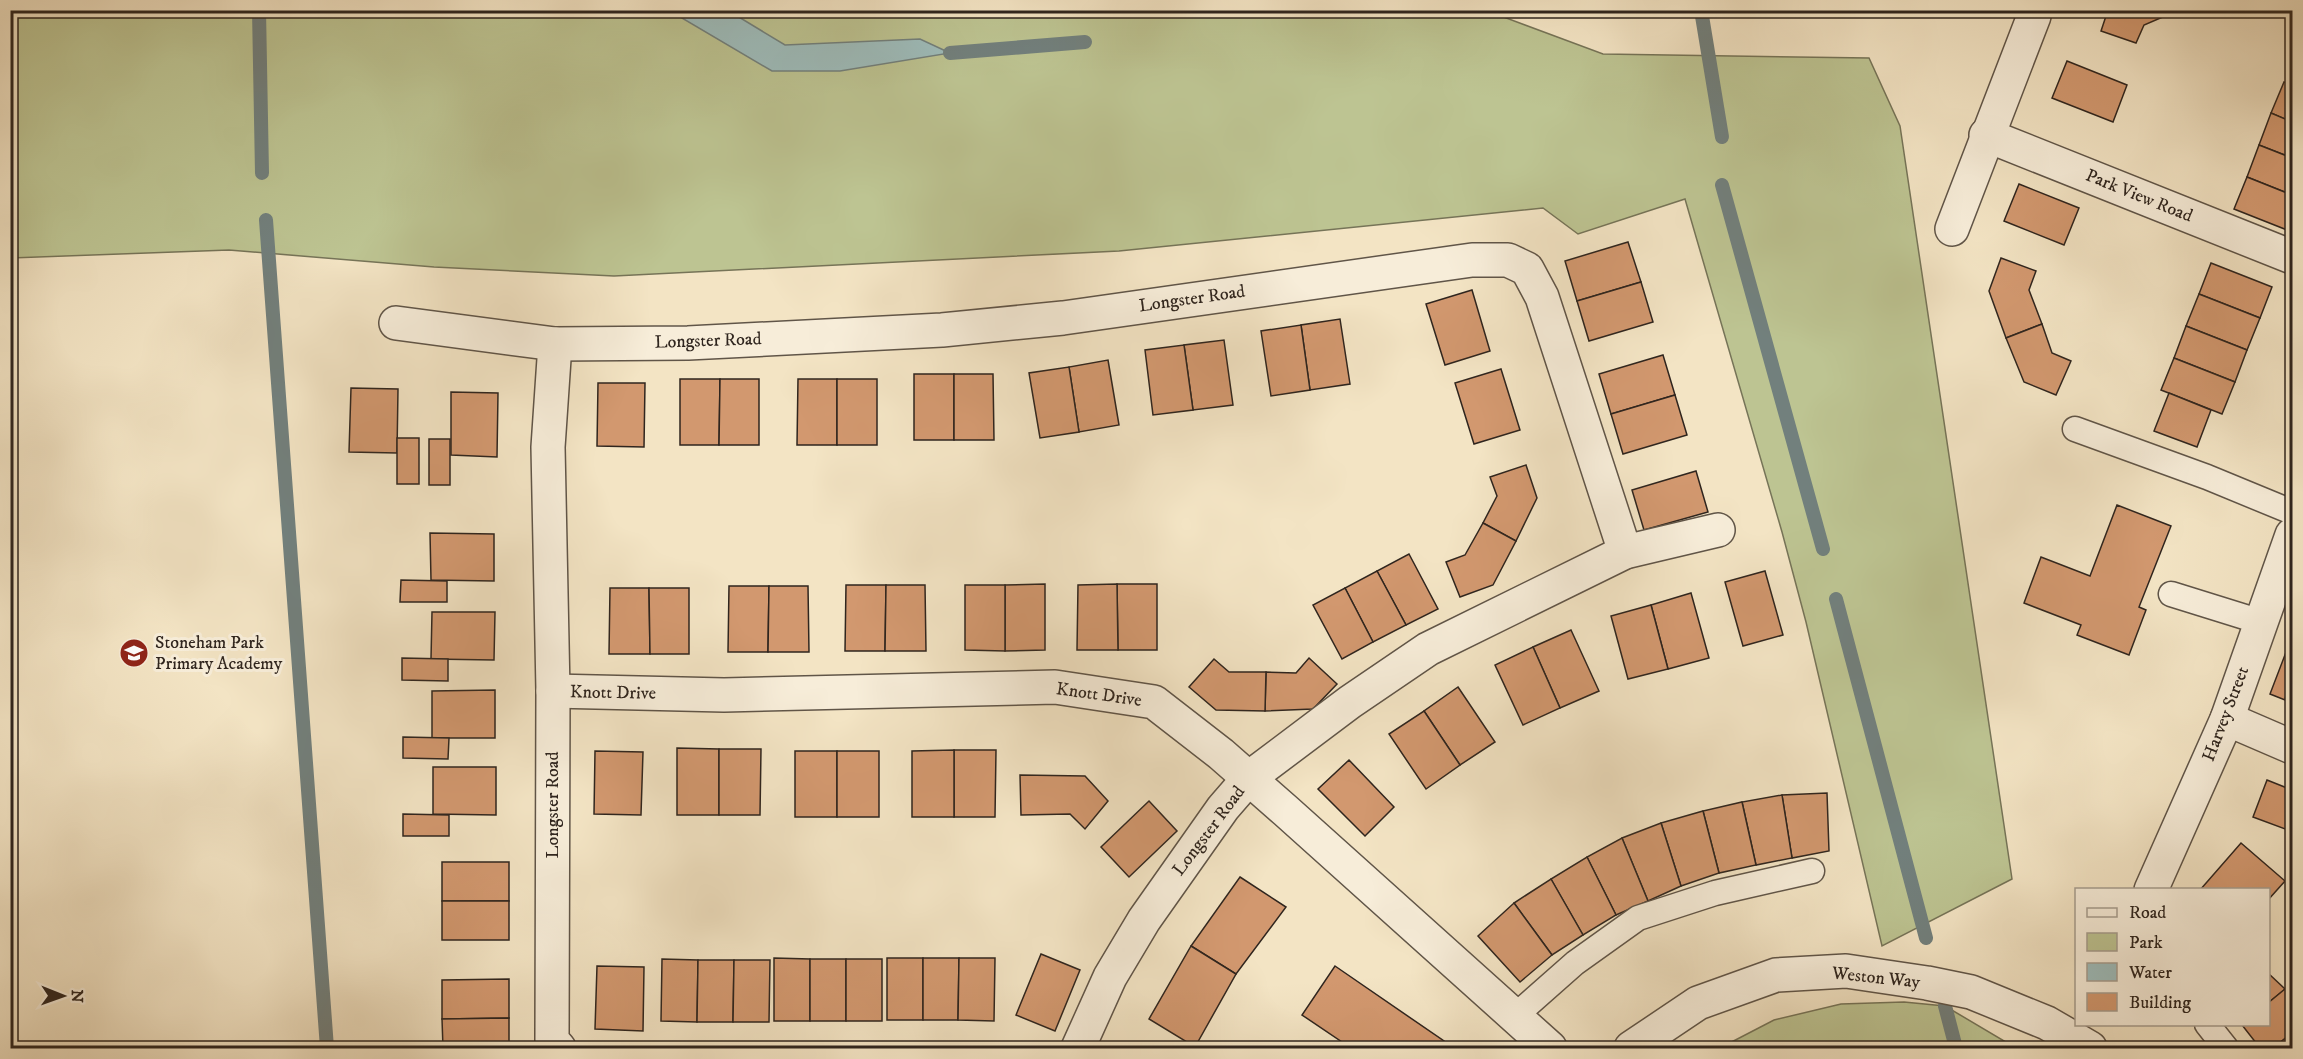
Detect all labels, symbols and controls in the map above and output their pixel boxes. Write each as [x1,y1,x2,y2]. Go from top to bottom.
street label: Park View Road [2082,165,2196,227]
street label: Longster Road [1138,281,1246,317]
street label: Longster Road [654,328,762,354]
place label: Stoneham Park Primary Academy [155,632,283,675]
school or university icon: Stoneham Park Primary Academy [118,637,150,669]
street label: Harvey Street [2198,663,2254,765]
street label: Knott Drive [1055,678,1143,712]
street label: Knott Drive [570,681,656,705]
street label: Longster Road [542,752,564,858]
street label: Longster Road [1168,782,1250,880]
legend [2075,888,2270,1026]
text: Road [2129,902,2166,924]
text: Park [2129,932,2163,954]
street label: Weston Way [1830,962,1922,994]
text: Water [2128,962,2172,984]
north arrow [33,966,93,1026]
text: N [67,990,87,1003]
text: Building [2129,992,2191,1014]

